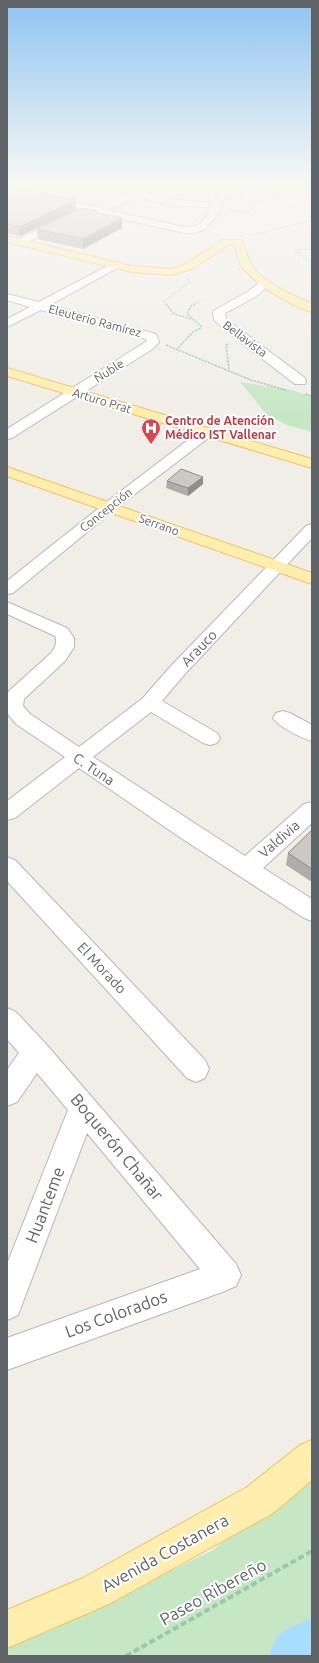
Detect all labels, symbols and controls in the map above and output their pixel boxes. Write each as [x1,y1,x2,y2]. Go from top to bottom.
street label: Eleuterio Ramírez [47,302,143,339]
street label: Bellavista [221,318,270,359]
street label: Ñuble [92,357,126,385]
street label: Arturo Prat [71,385,133,416]
place label: Centro de Atención Médico IST Vallenar [165,414,276,441]
hospital icon: Centro de Atención Médico IST Vallenar [140,417,162,445]
street label: Concepción [77,485,134,534]
street label: Serrano [137,511,181,538]
street label: Arauco [178,627,220,669]
street label: C. Tuna [70,749,118,789]
street label: Valdivia [255,817,303,861]
street label: El Morado [74,939,130,997]
street label: Boquerón Chañar [67,1089,168,1204]
street label: Huanteme [21,1164,68,1246]
street label: Los Colorados [62,1286,169,1341]
street label: Avenida Costanera [98,1510,232,1595]
street label: Paseo Ribereño [156,1554,269,1629]

